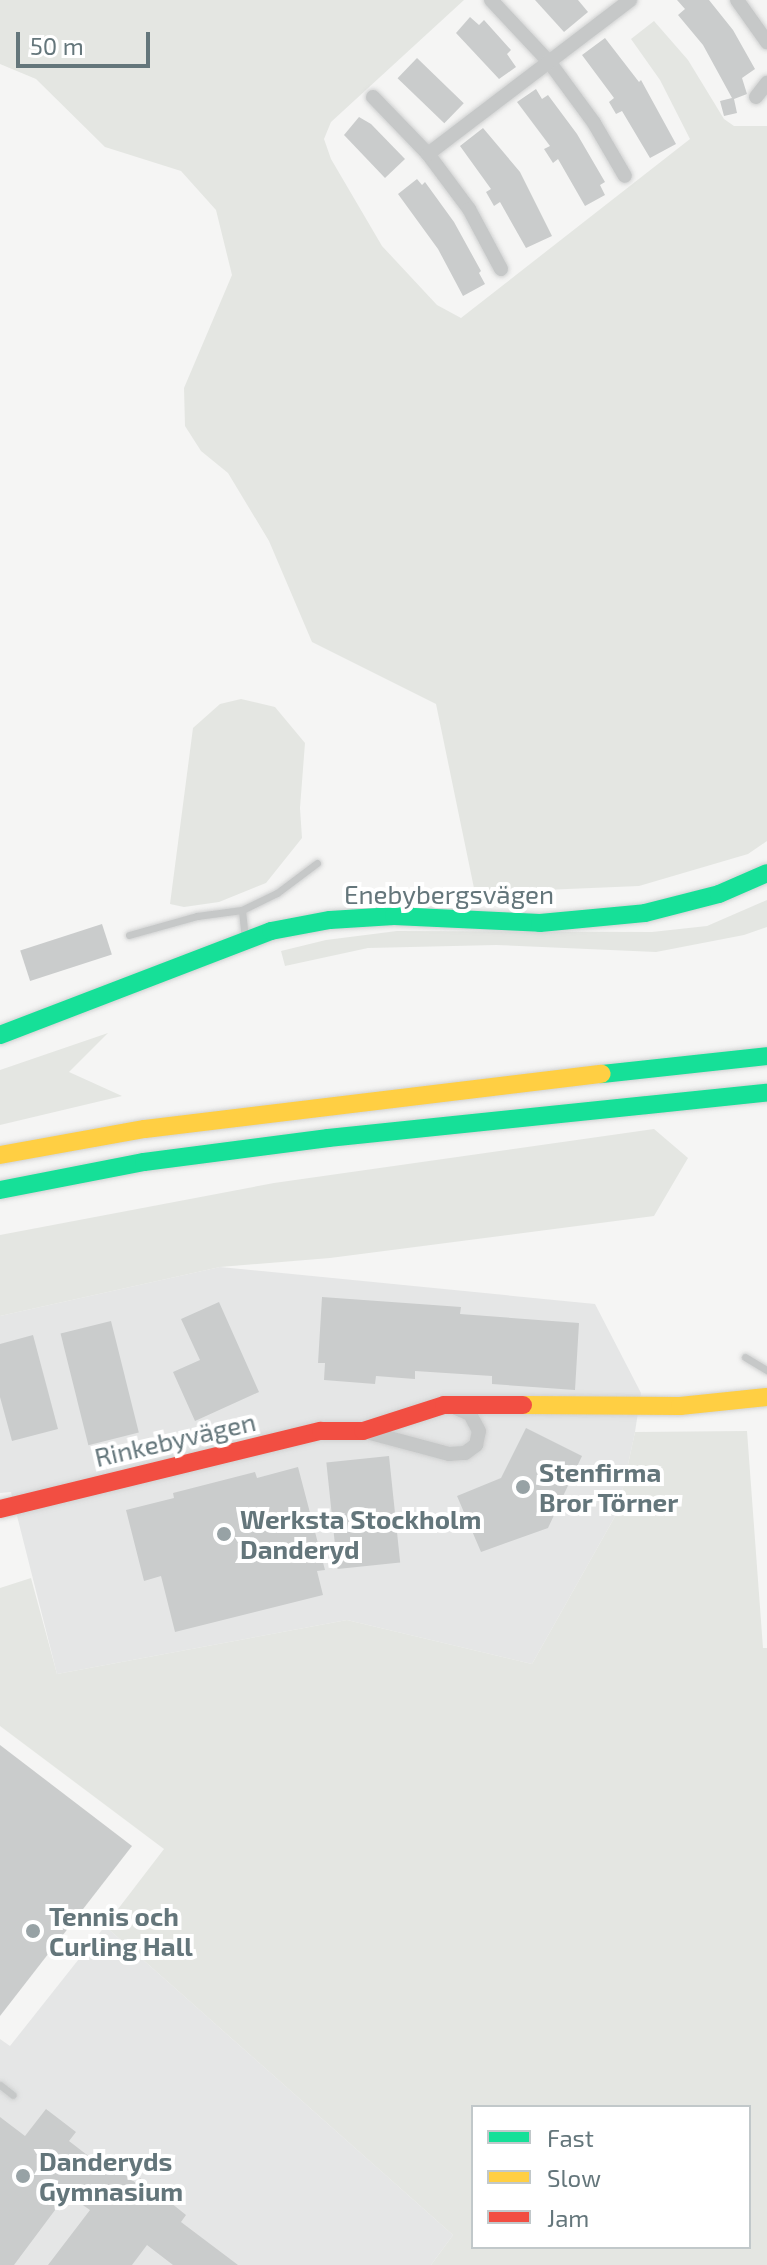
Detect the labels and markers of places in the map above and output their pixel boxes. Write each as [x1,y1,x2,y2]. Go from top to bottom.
place label: Stenfirma Bror Törner [539,1456,679,1518]
marker: Stenfirma Bror Törner [514,1478,532,1496]
place label: Werksta Stockholm Danderyd [240,1503,481,1564]
marker: Werksta Stockholm Danderyd [215,1525,233,1543]
place label: Tennis och Curling Hall [49,1900,193,1962]
marker: Tennis och Curling Hall [24,1922,42,1940]
place label: Danderyds Gymnasium [39,2145,183,2206]
marker: Danderyds Gymnasium [14,2167,32,2185]

